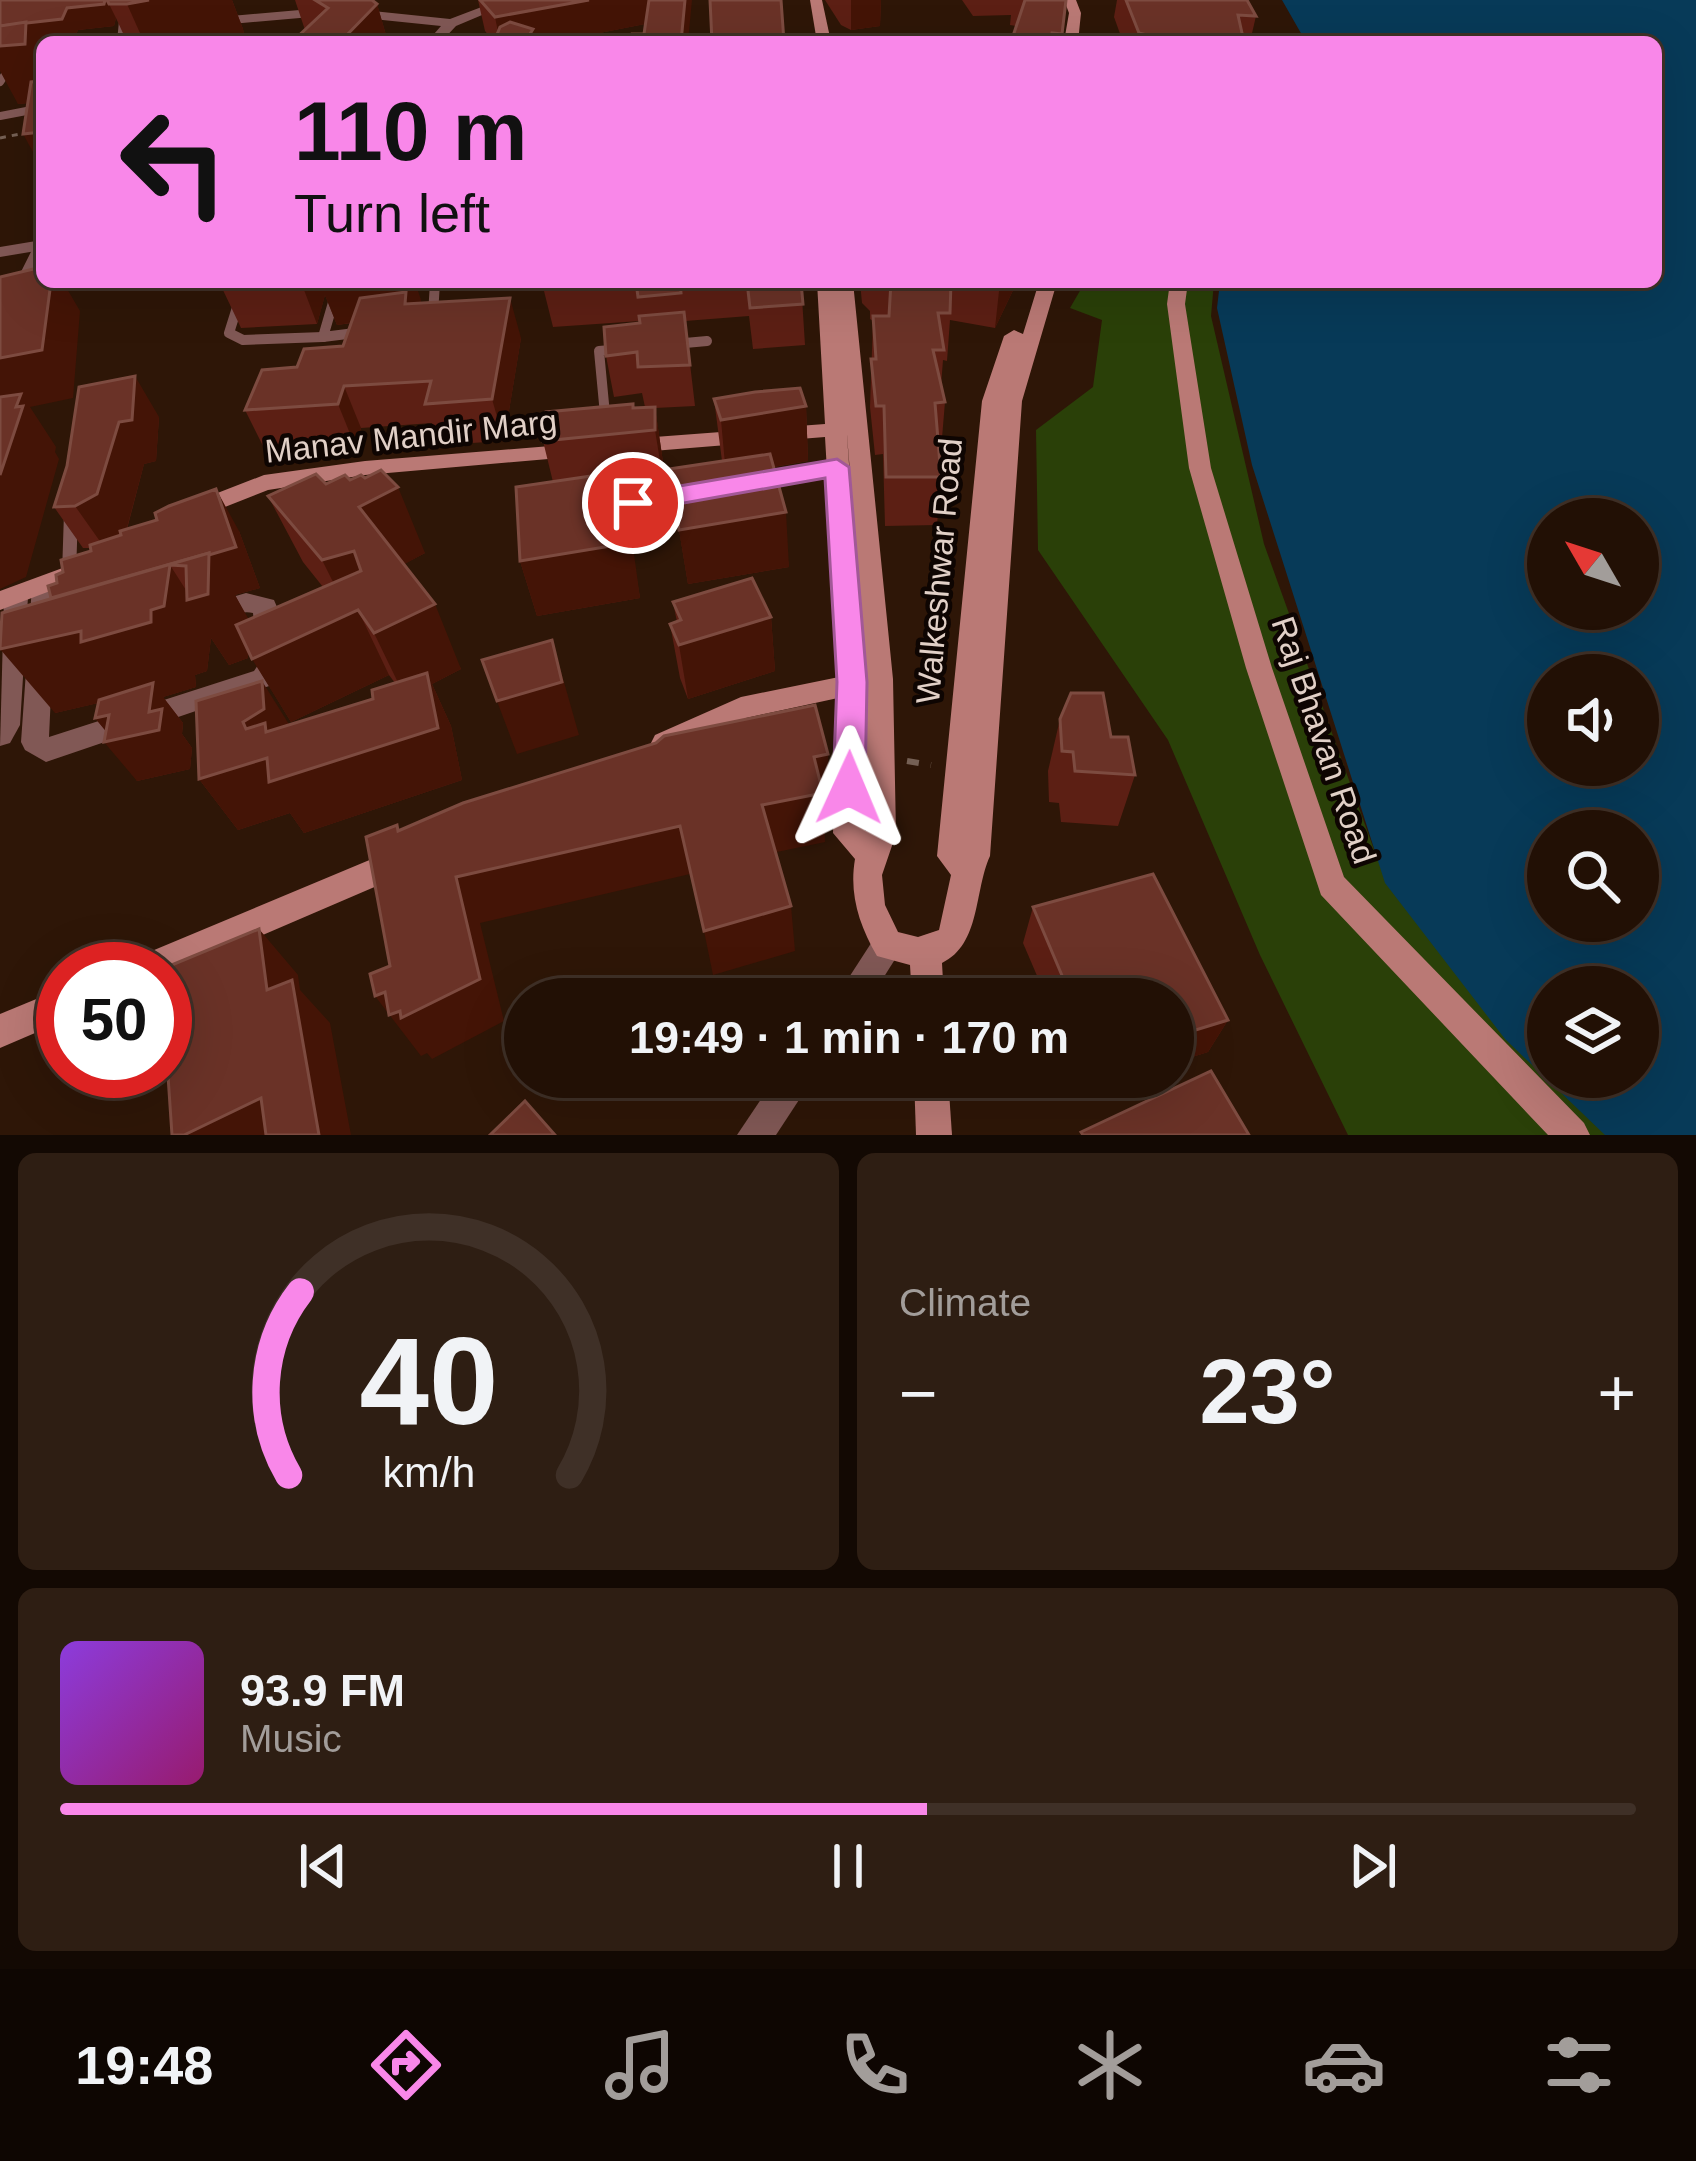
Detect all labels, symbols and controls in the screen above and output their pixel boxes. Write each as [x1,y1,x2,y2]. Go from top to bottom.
icon: left [96,84,252,240]
text: 110 m [294,84,528,178]
text: Turn left [294,183,490,243]
street label: Manav Mandir Marg [263,402,559,470]
street label: Walkeshwar Road [909,437,969,705]
pin [582,452,684,554]
icon: arrive [600,470,666,536]
north arrow [1527,498,1659,630]
map controls [1527,498,1659,1098]
street label: Raj Bhavan Road [1264,612,1384,868]
button: sound [1527,654,1659,786]
position arrow [786,725,912,851]
button: search [1527,810,1659,942]
speed limit sign: 50 [36,942,192,1098]
button: layers [1527,966,1659,1098]
text: 19:49 · 1 min · 170 m [629,1012,1069,1063]
text: Climate [899,1281,1031,1324]
text: 40 [359,1311,498,1450]
text: 23° [1199,1342,1336,1442]
text: − [899,1356,938,1430]
text: + [1597,1356,1636,1430]
text: km/h [382,1447,475,1495]
text: 93.9 FM [240,1665,405,1716]
text: Music [240,1717,342,1760]
icon: previous [290,1833,356,1899]
icon: pause [815,1833,881,1899]
icon: next [1340,1833,1406,1899]
icon: directions [364,2023,448,2107]
icon: music [598,2023,682,2107]
icon: phone [833,2023,917,2107]
icon: climate [1068,2023,1152,2107]
icon: car [1302,2023,1386,2107]
icon: filters [1537,2023,1621,2107]
text: 19:48 [75,2035,213,2095]

